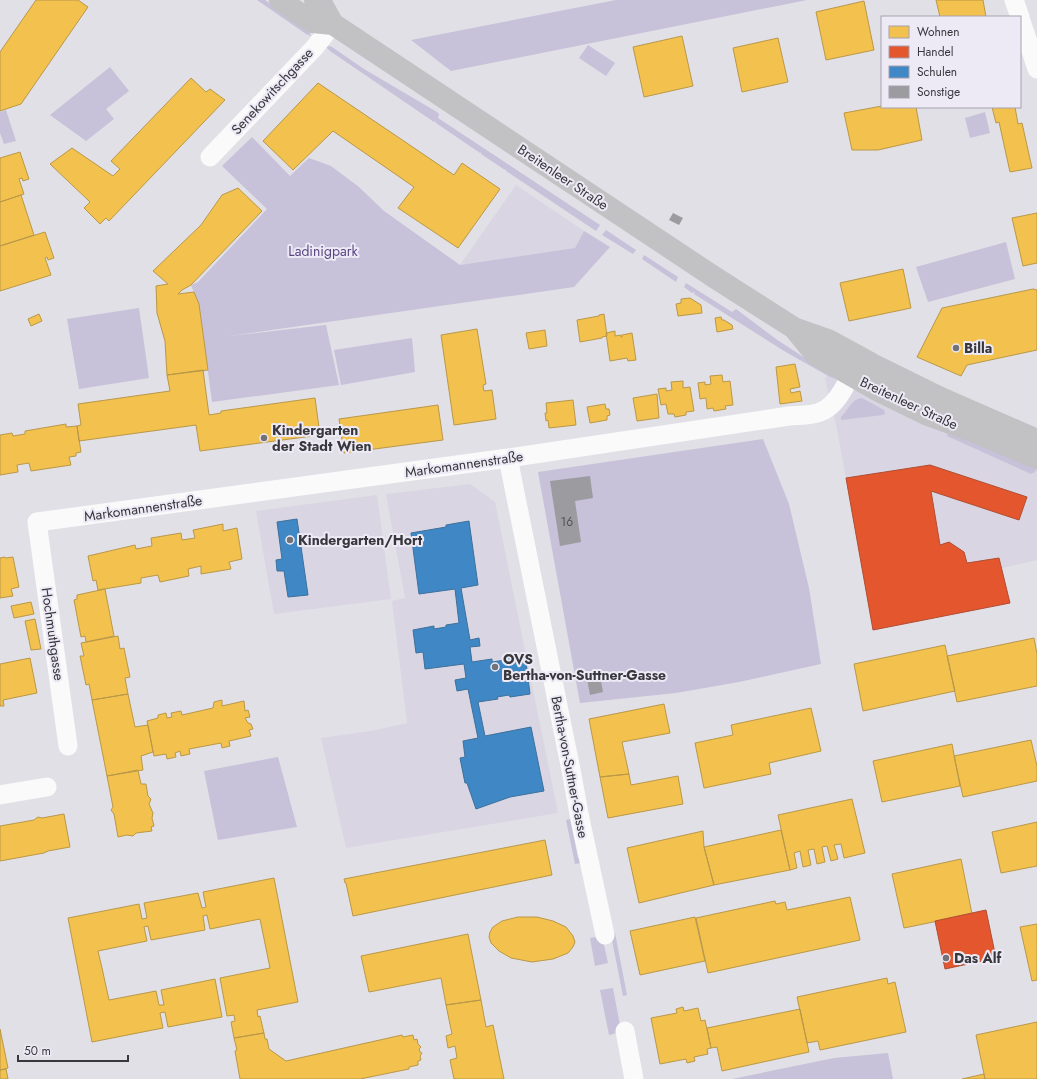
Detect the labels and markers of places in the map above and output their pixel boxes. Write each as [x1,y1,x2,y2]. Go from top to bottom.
place label: Billa [964,338,992,358]
marker: Billa [951,343,961,353]
place label: Kindergarten der Stadt Wien [272,420,372,456]
marker: Kindergarten der Stadt Wien [259,433,269,443]
place label: Kindergarten/Hort [298,530,423,550]
marker: Kindergarten/Hort [285,535,295,545]
place label: OVS Bertha-von-Suttner-Gasse [503,649,666,685]
marker: OVS Bertha-von-Suttner-Gasse [490,662,500,672]
place label: Das Alf [954,948,1002,968]
marker: Das Alf [941,953,951,963]

